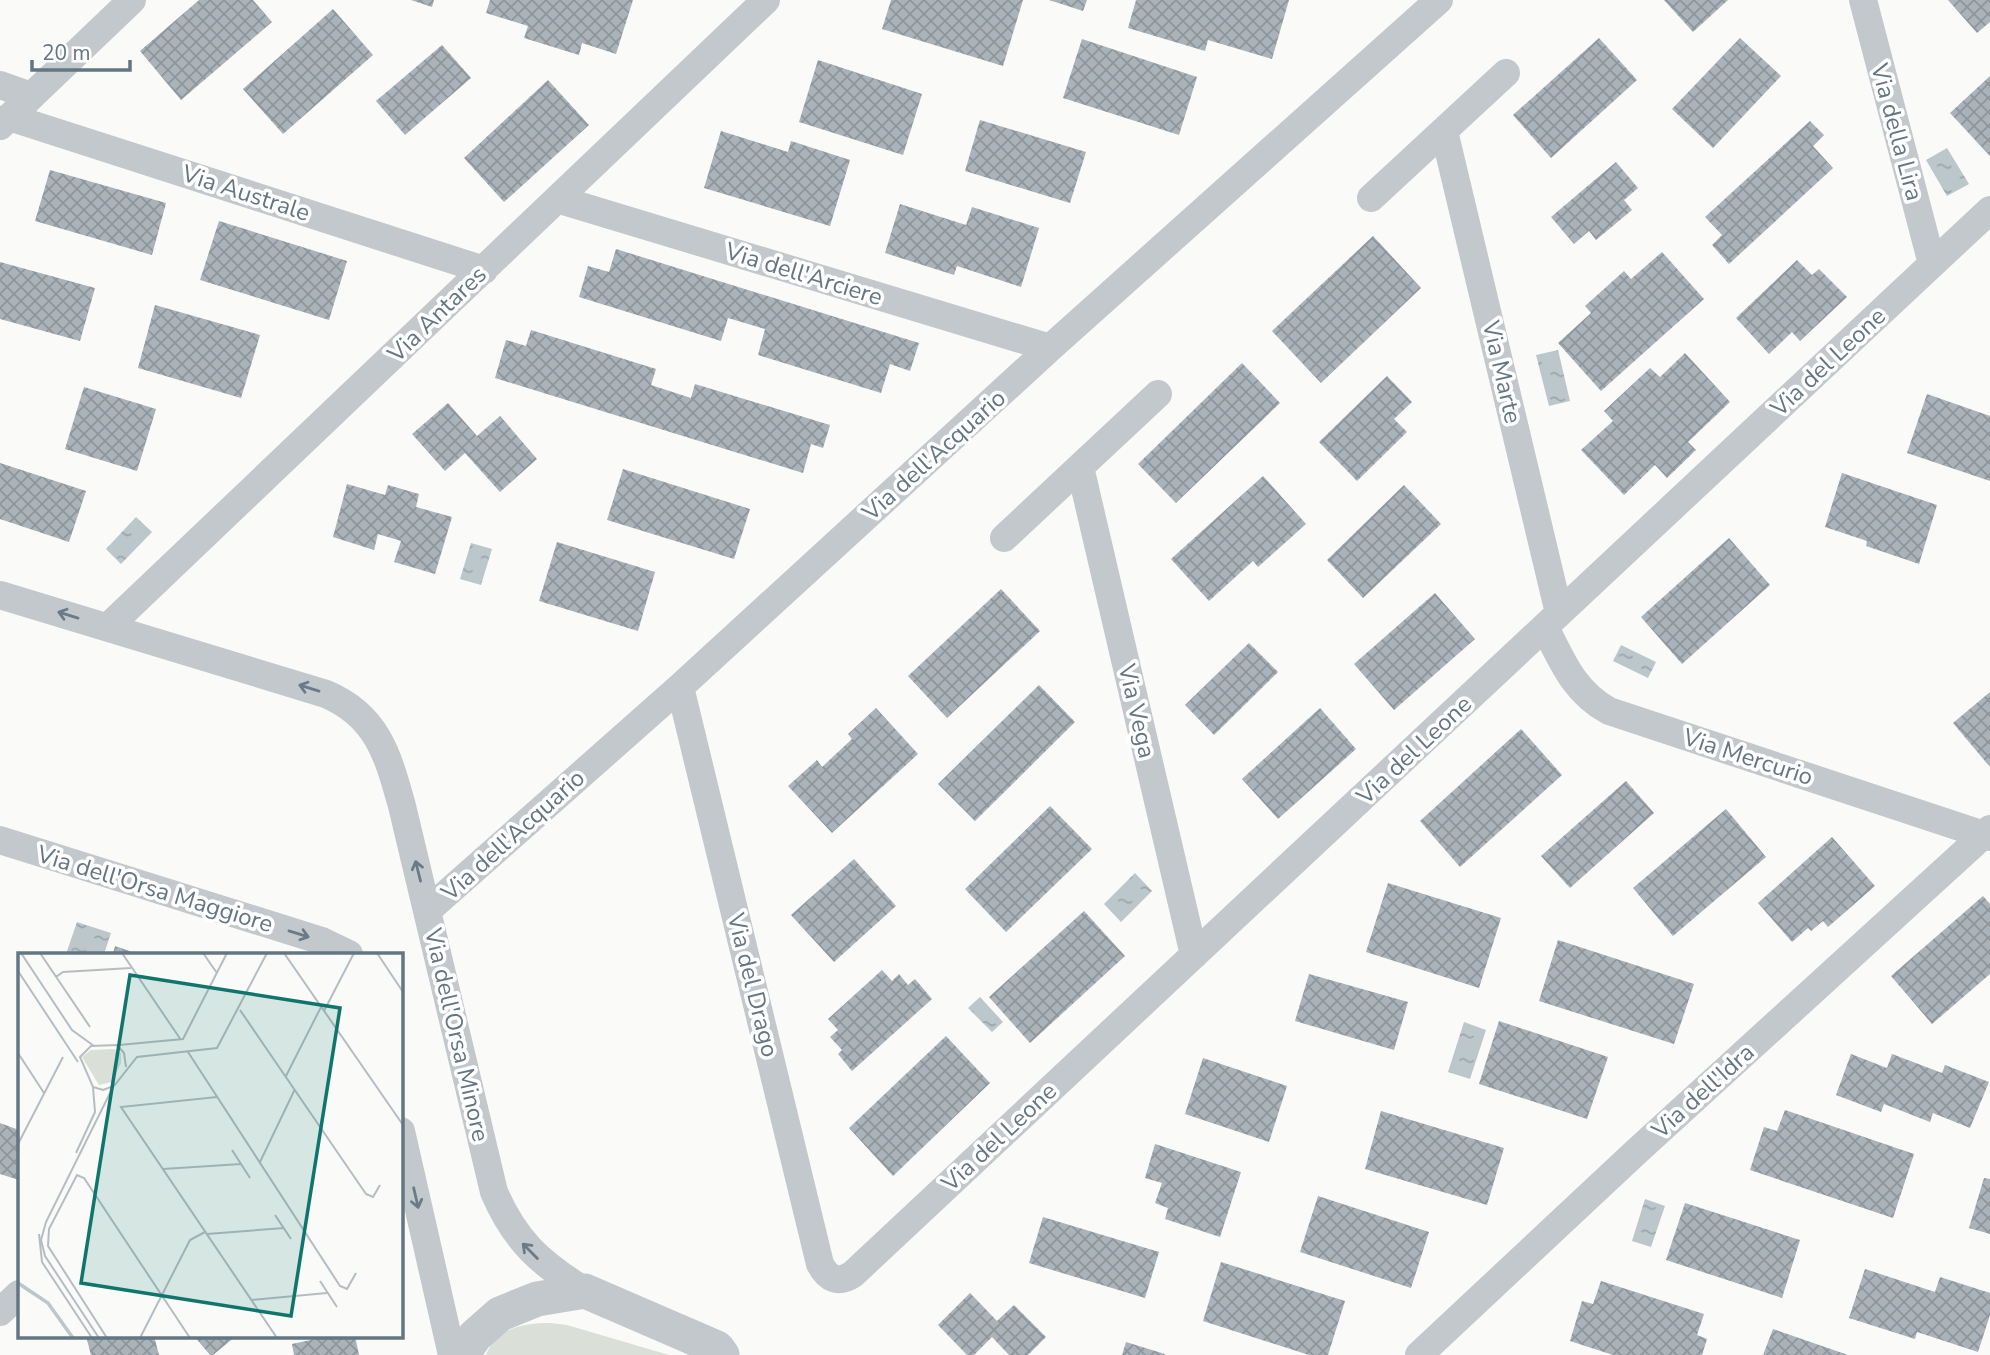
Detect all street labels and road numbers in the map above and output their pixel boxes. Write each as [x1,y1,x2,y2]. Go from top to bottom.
street label: Via della Lira [1863,59,1931,204]
street label: Via Australe [177,157,314,229]
street label: Via dell'Arciere [720,235,887,313]
street label: Via Antares [380,259,493,370]
street label: Via del Leone [1763,300,1892,424]
street label: Via Marte [1474,317,1529,427]
street label: Via dell'Acquario [855,382,1012,529]
street label: Via Vega [1110,660,1163,761]
street label: Via del Leone [1349,688,1478,812]
street label: Via Mercurio [1678,721,1817,793]
street label: Via dell'Acquario [434,762,591,909]
street label: Via dell'Orsa Maggiore [32,838,277,940]
street label: Via del Drago [719,909,786,1060]
street label: Via dell'Orsa Minore [417,924,497,1145]
street label: Via dell'Idra [1644,1036,1761,1146]
street label: Via del Leone [934,1075,1063,1199]

